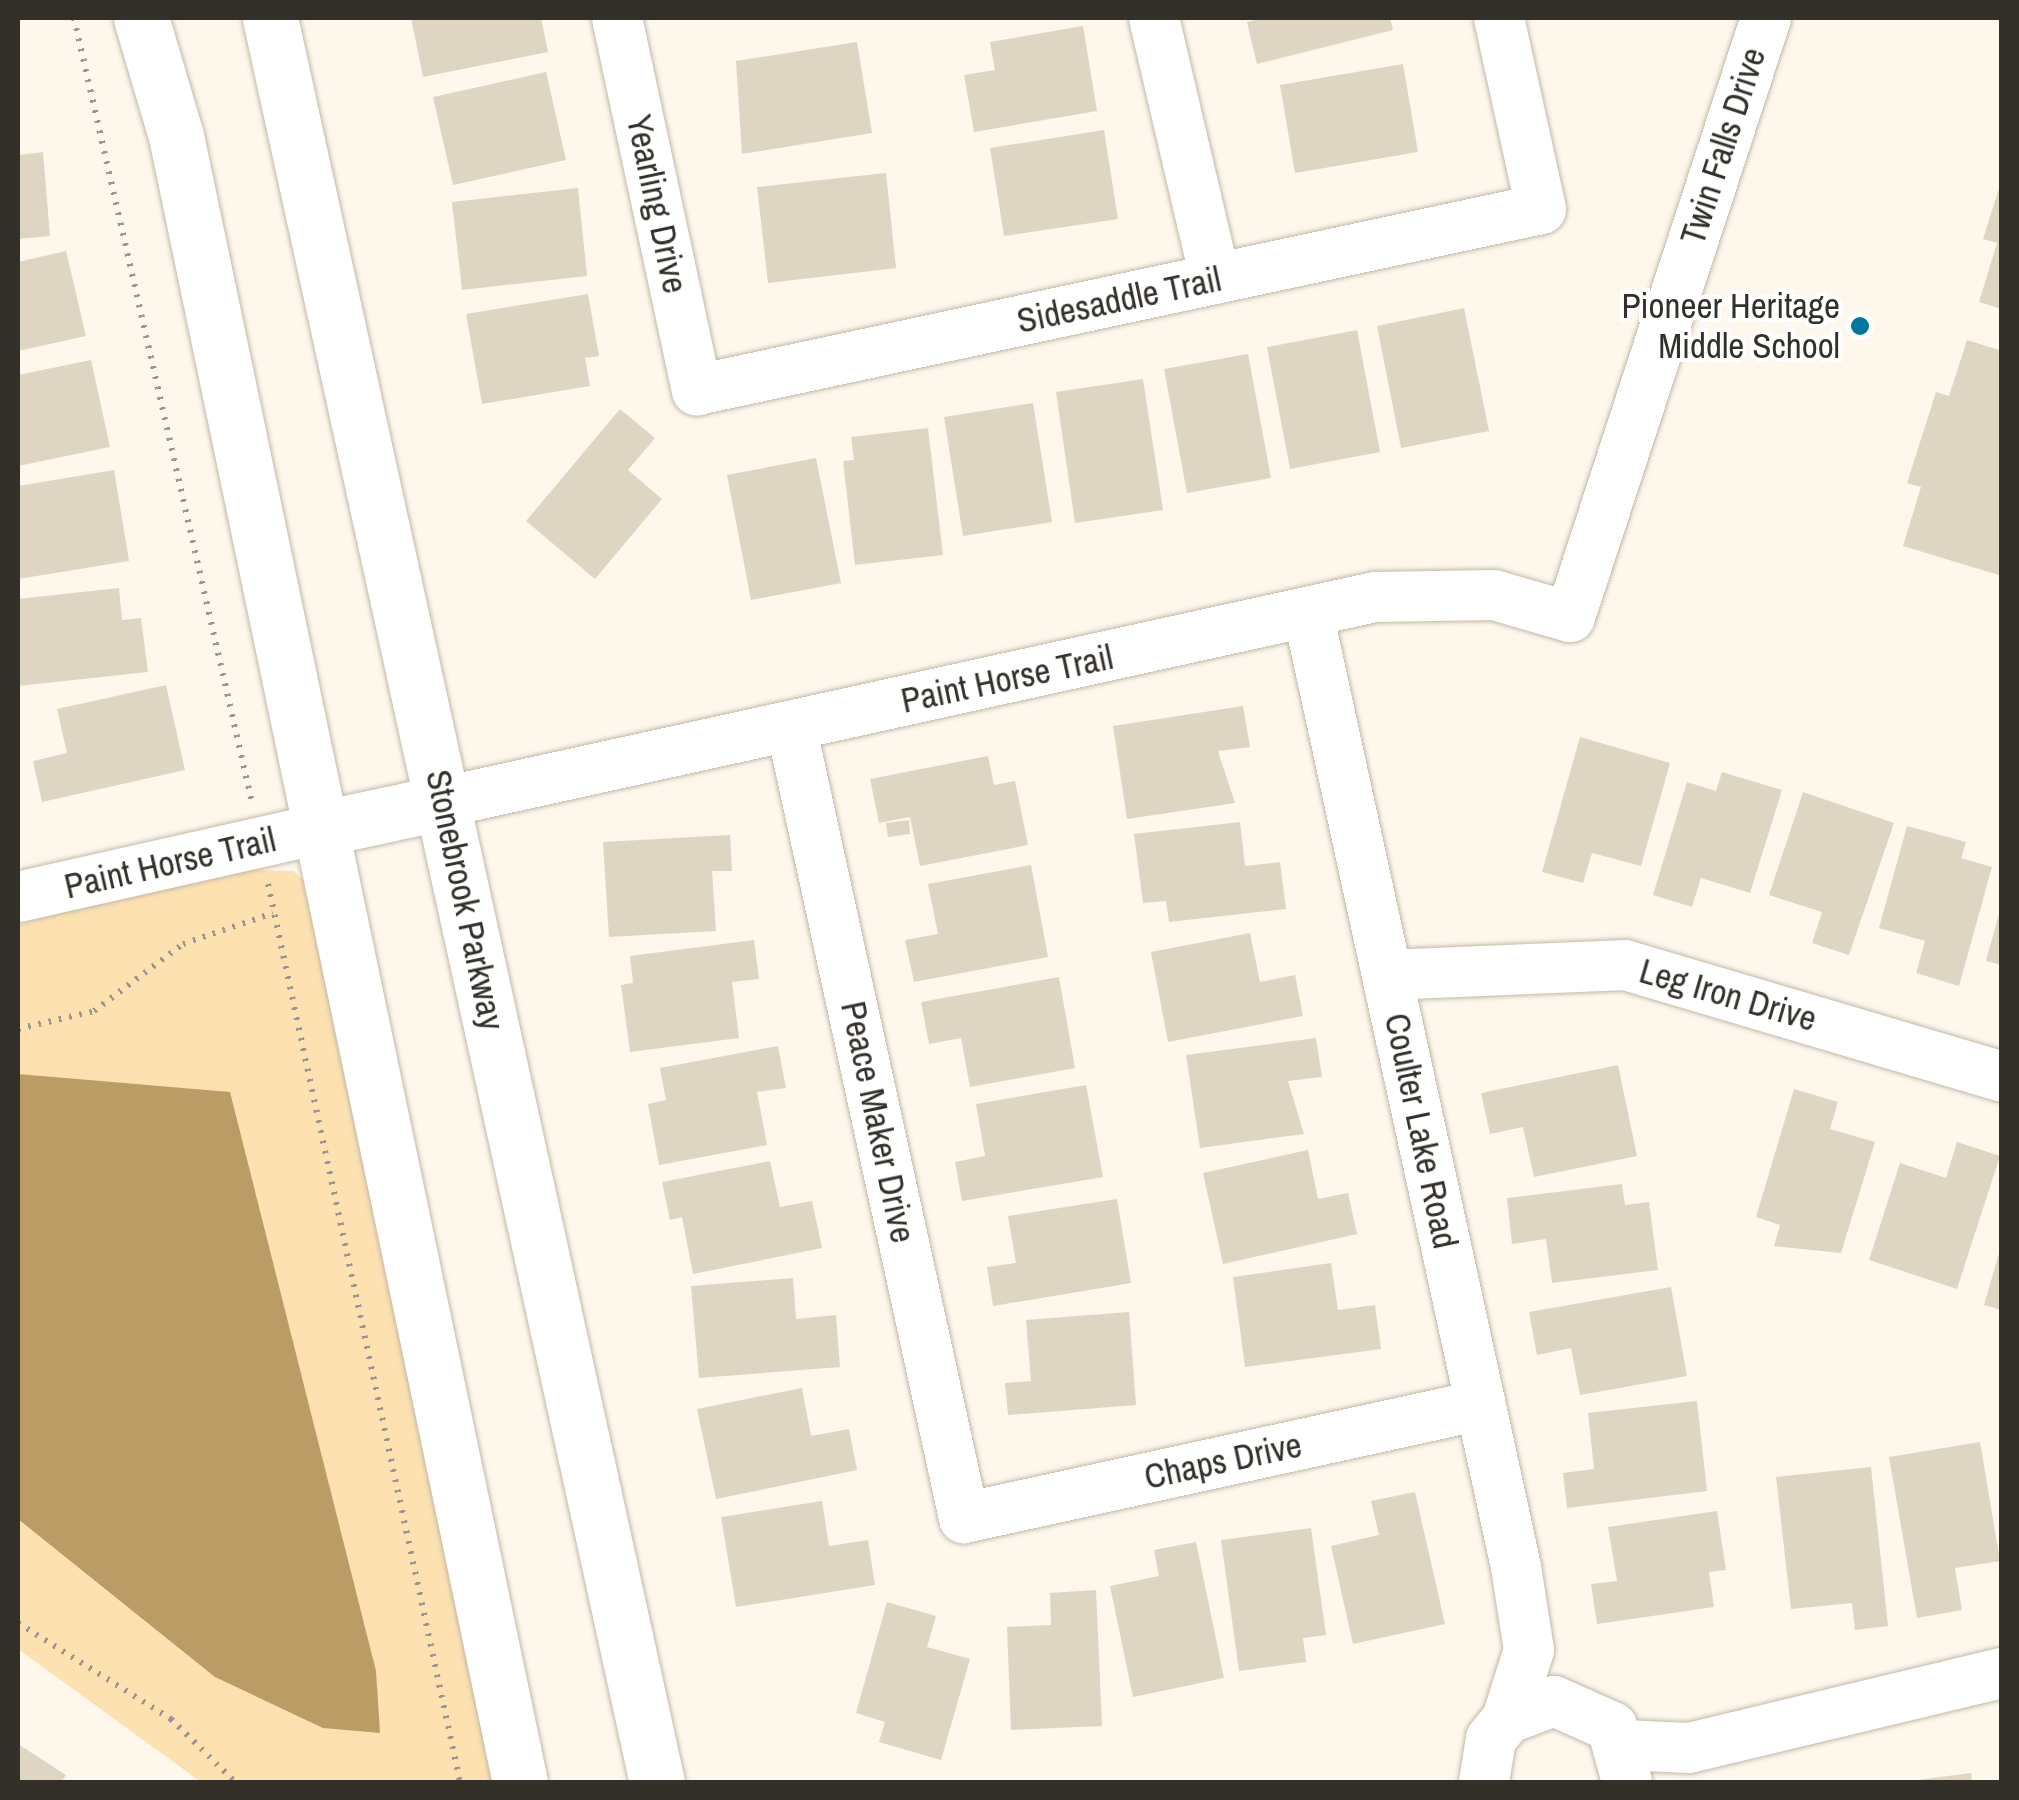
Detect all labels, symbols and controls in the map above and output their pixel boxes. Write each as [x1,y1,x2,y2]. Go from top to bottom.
street label: Twin Falls Drive [1671,42,1775,250]
street label: Yearling Drive [618,111,696,297]
street label: Sidesaddle Trail [1013,258,1225,342]
place label: Pioneer Heritage Middle School [1621,285,1840,367]
marker: Pioneer Heritage Middle School [1849,315,1871,337]
street label: Paint Horse Trail [897,636,1117,722]
street label: Stonebrook Parkway [417,766,513,1034]
street label: Paint Horse Trail [60,818,280,908]
street label: Leg Iron Drive [1635,950,1821,1040]
street label: Peace Maker Drive [832,998,924,1246]
street label: Coulter Lake Road [1376,1010,1466,1252]
street label: Chaps Drive [1141,1424,1305,1498]

